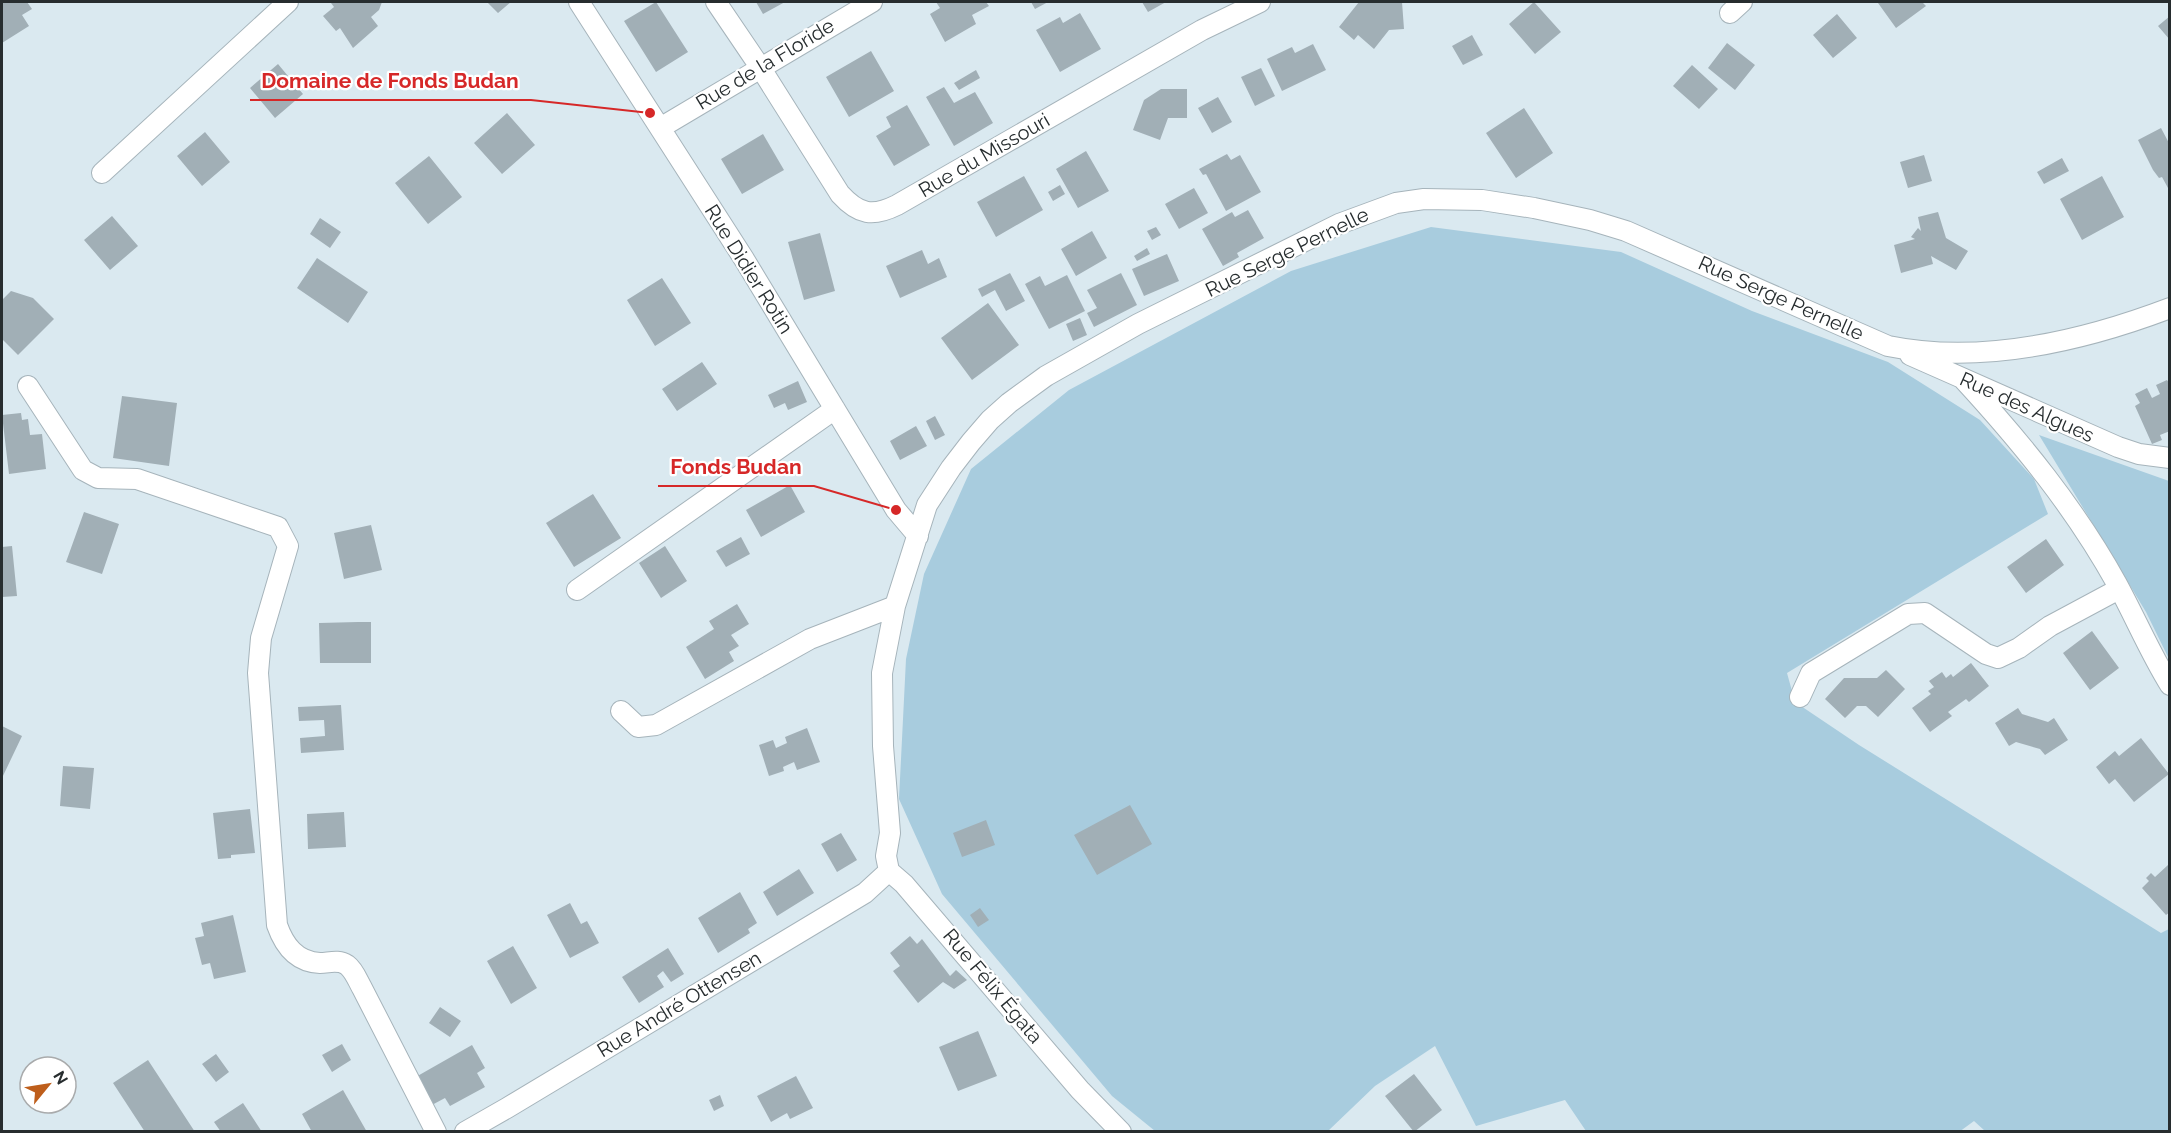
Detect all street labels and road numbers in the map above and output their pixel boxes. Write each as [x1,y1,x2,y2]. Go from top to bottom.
street label: Rue de la Floride [692,13,839,115]
street label: Rue du Missouri [914,108,1054,202]
street label: Rue Didier Rotin [700,200,798,338]
street label: Rue Serge Pernelle [1202,202,1373,302]
street label: Rue Serge Pernelle [1695,251,1868,345]
street label: Rue des Algues [1956,367,2098,447]
street label: Rue Félix Égata [938,924,1048,1048]
street label: Rue André Ottensen [593,946,765,1062]

